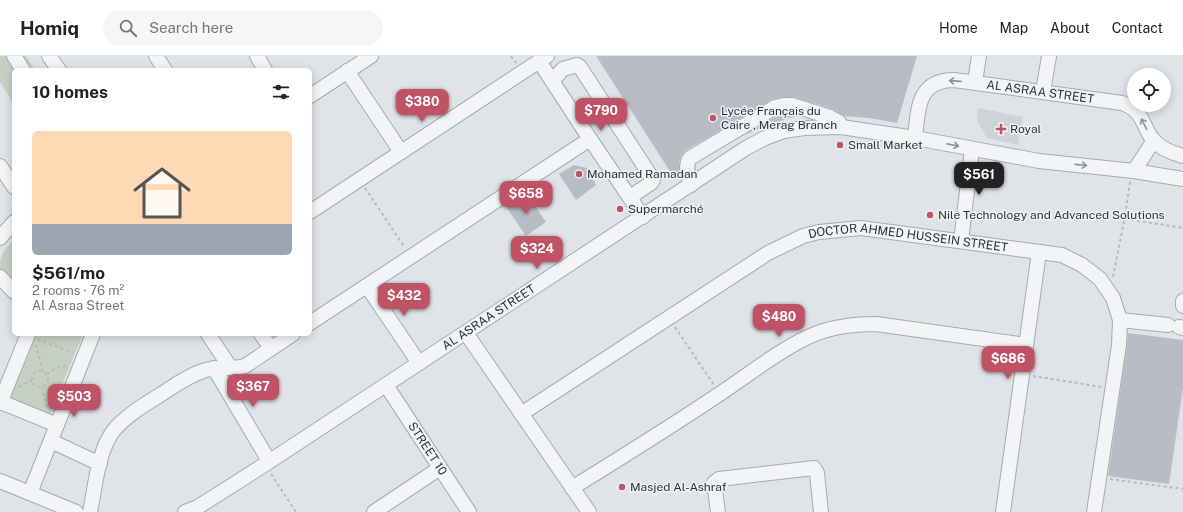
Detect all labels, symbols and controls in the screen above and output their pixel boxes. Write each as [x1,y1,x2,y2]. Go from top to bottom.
search box [103,10,383,46]
text: Homiq [20,17,79,39]
icon: search [117,17,139,39]
text: Search here [149,19,233,36]
text: Home [939,20,978,36]
text: Map [1000,20,1028,36]
text: About [1050,20,1090,36]
text: Contact [1112,20,1163,36]
map controls [1127,68,1171,112]
button: locate [1127,68,1171,112]
one-way arrow [949,77,962,84]
street label: AL ASRAA STREET [986,78,1095,106]
icon: filters [270,81,292,103]
text: 10 homes [32,82,108,102]
pin: $380 [398,89,446,123]
text: $380 [405,94,439,109]
pin: $790 [577,98,625,132]
text: $790 [584,103,618,118]
place label: Lycée Français du Caire , Merag Branch [721,104,837,132]
marker: Lycée Français du Caire , Merag Branch [708,113,718,123]
one-way arrow [1140,118,1147,130]
place label: Royal [1010,122,1042,136]
marker: Royal [995,123,1007,135]
place label: Small Market [848,138,923,152]
marker: Small Market [835,140,845,150]
one-way arrow [946,141,959,149]
icon: home [126,157,198,229]
one-way arrow [1075,161,1088,169]
pin: $561 [955,162,1003,196]
place label: Mohamed Ramadan [587,167,698,181]
text: $561 [963,167,995,182]
marker: Mohamed Ramadan [574,169,584,179]
pin: $658 [502,181,550,215]
text: $658 [509,186,543,201]
place label: Supermarché [628,202,704,216]
marker: Supermarché [615,204,625,214]
place label: Nile Technology and Advanced Solutions [938,208,1165,222]
marker: Nile Technology and Advanced Solutions [925,210,935,220]
street label: DOCTOR AHMED HUSSEIN STREET [807,221,1009,255]
pin: $324 [513,236,561,270]
text: $324 [520,241,554,256]
text: $561/mo [32,263,105,283]
street label: AL ASRAA STREET [439,282,538,353]
text: 2 rooms · 76 m² [32,283,124,298]
pin: $432 [380,283,428,317]
text: $432 [387,288,421,303]
text: Al Asraa Street [32,298,124,313]
pin: $480 [755,304,803,338]
text: $480 [762,309,796,324]
pin: $686 [984,346,1032,380]
text: $686 [991,351,1025,366]
pin: $367 [229,374,277,408]
text: $367 [236,379,270,394]
pin: $503 [50,384,98,418]
text: $503 [57,389,91,404]
street label: STREET 10 [405,419,450,478]
place label: Masjed Al-Ashraf [630,480,727,494]
marker: Masjed Al-Ashraf [617,482,627,492]

